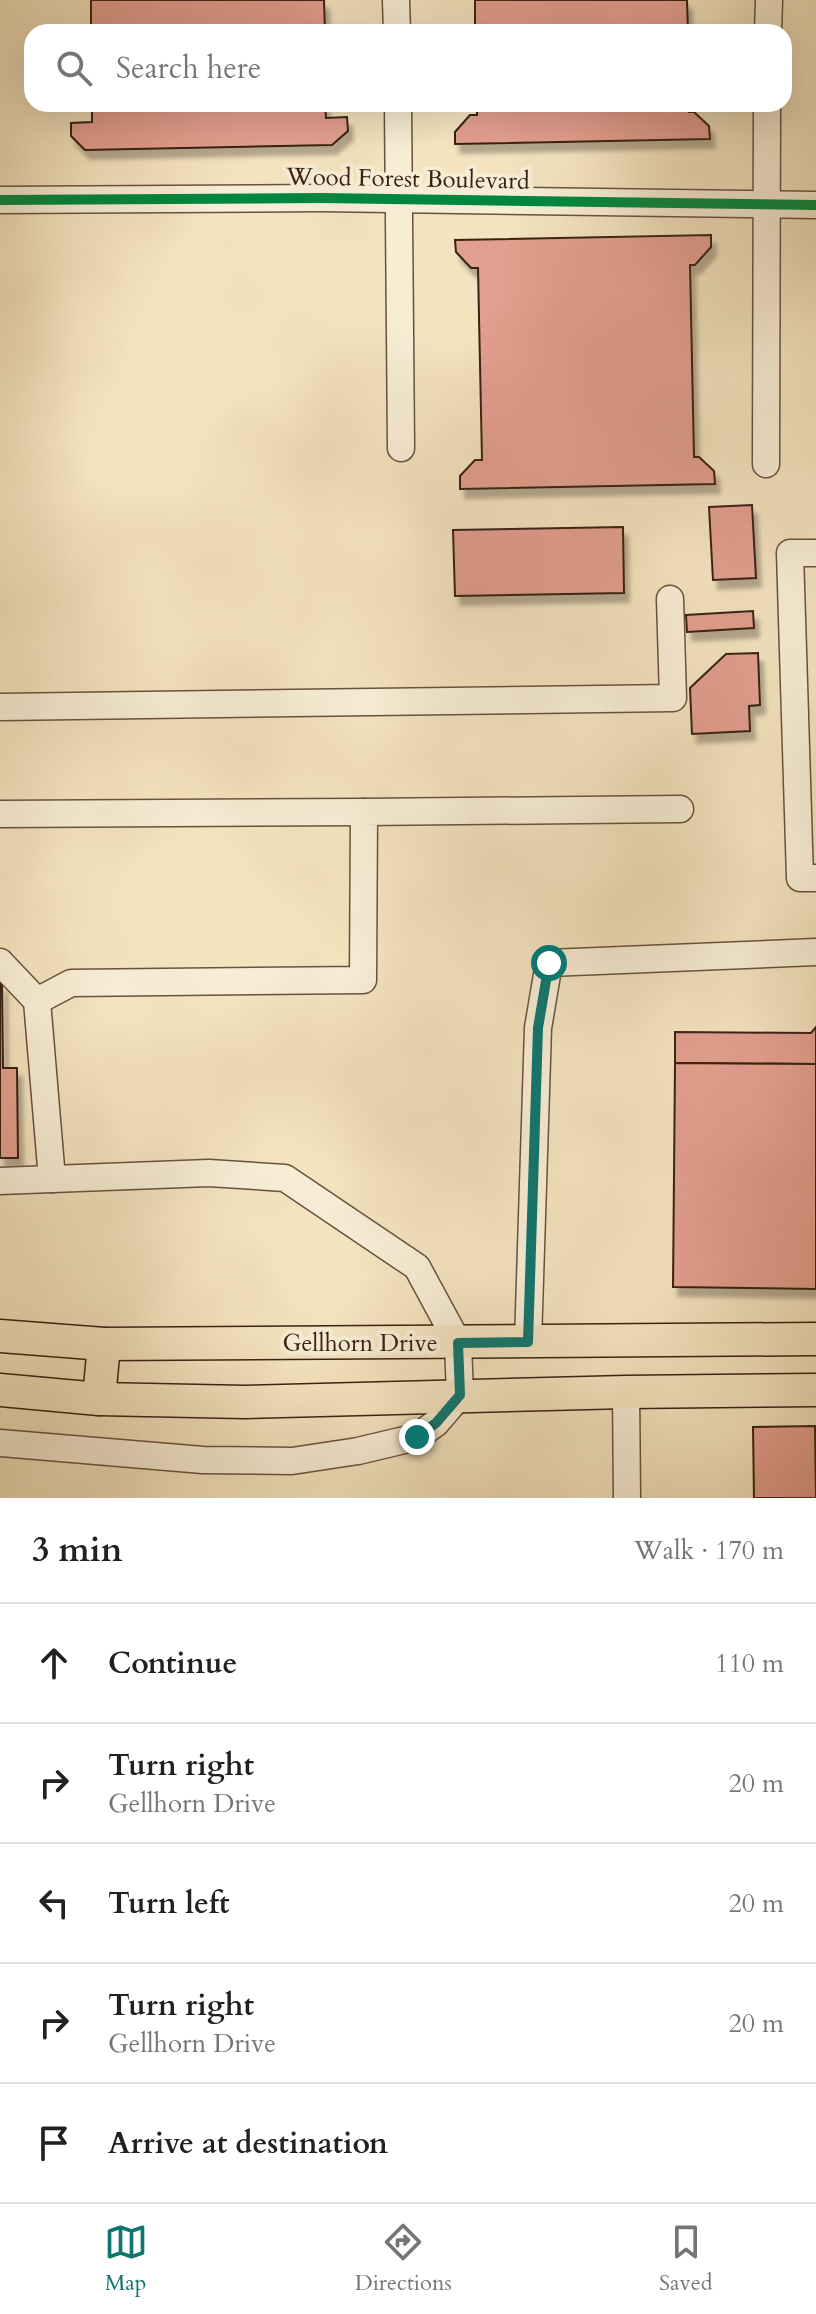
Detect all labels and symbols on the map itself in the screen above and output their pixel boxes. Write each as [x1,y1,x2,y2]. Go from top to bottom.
street label: Wood Forest Boulevard [285,160,530,198]
route start [531,945,567,981]
street label: Gellhorn Drive [282,1327,438,1360]
route end [399,1419,435,1455]

